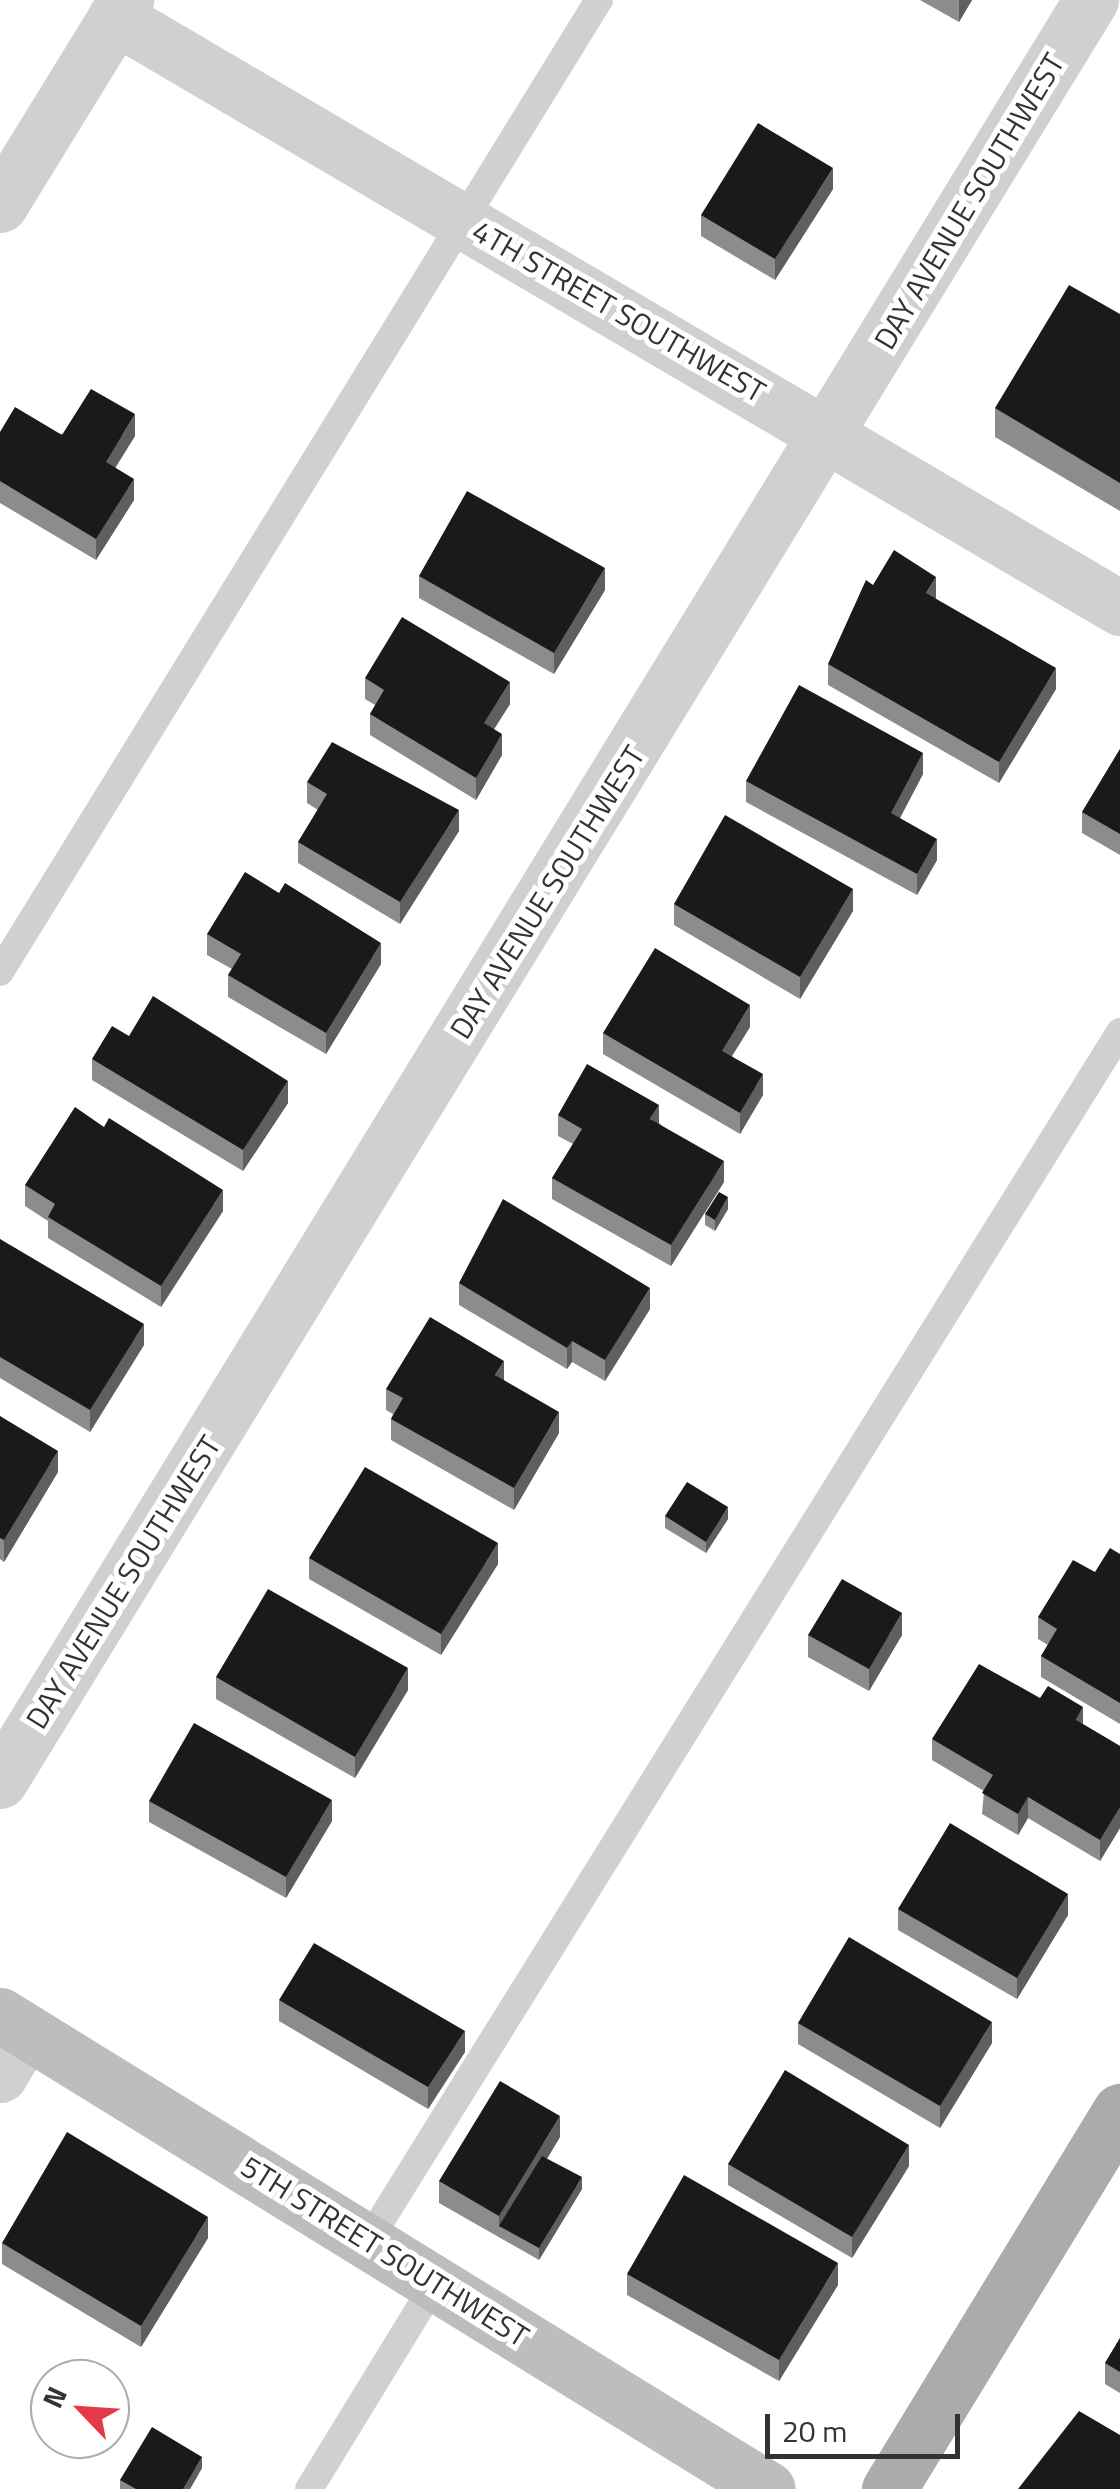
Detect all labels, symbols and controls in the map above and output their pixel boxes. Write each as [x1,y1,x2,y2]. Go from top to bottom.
street label: DAY AVENUE SOUTHWEST [866,47,1072,355]
street label: 4TH STREET SOUTHWEST [466,212,772,410]
street label: DAY AVENUE SOUTHWEST [442,739,652,1045]
street label: DAY AVENUE SOUTHWEST [18,1429,228,1735]
street label: 5TH STREET SOUTHWEST [235,2148,535,2354]
north arrow [30,2359,130,2459]
text: N [31,2379,78,2415]
scale bar [770,2394,965,2456]
text: 20 m [782,2408,847,2454]

